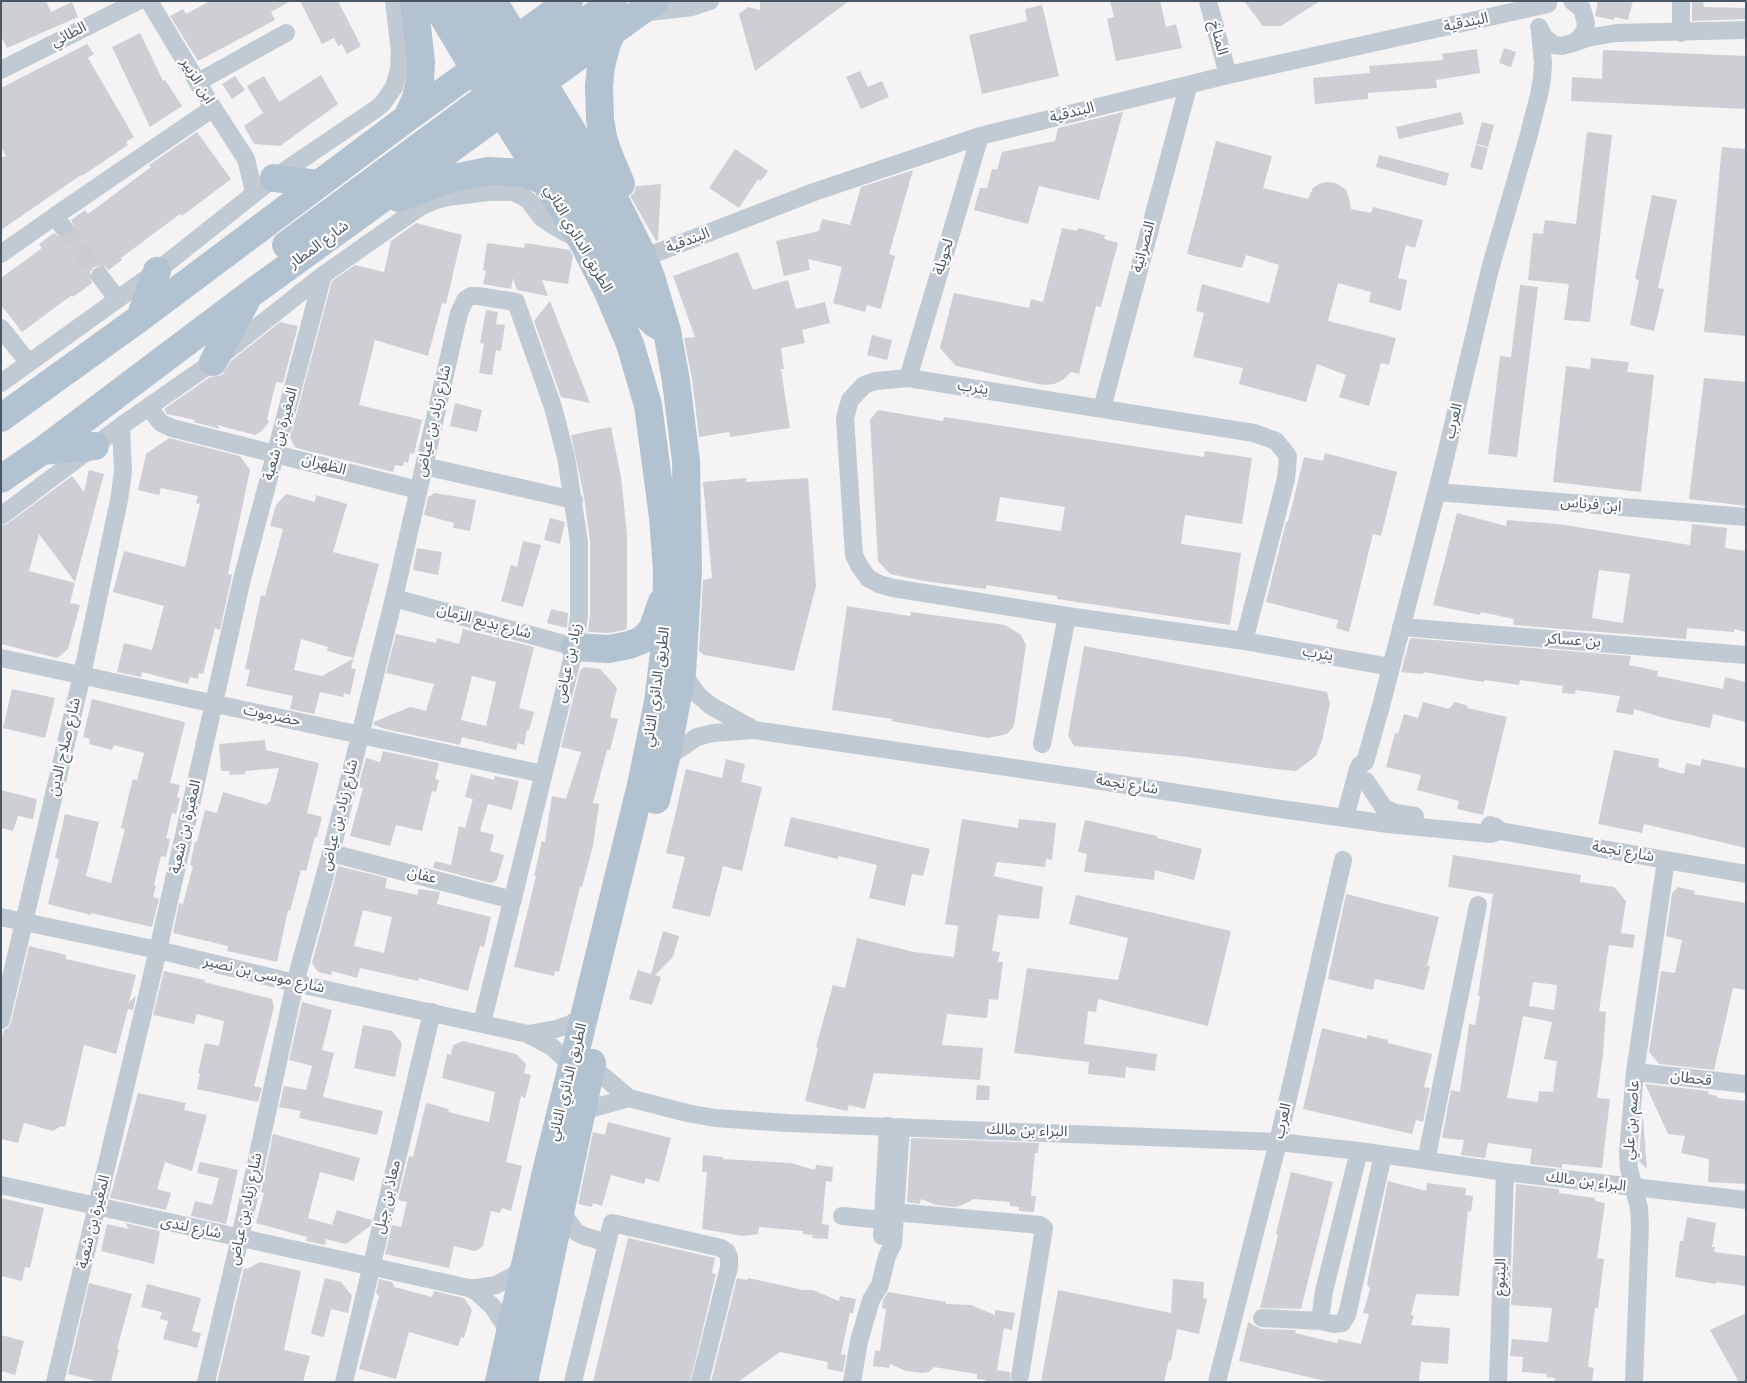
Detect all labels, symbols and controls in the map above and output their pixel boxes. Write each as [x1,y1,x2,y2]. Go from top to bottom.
street label: البندقية [1442,9,1490,37]
street label: الطائي [48,18,90,52]
street label: المناخ [1205,19,1231,57]
street label: ابن الزبير [176,54,218,108]
street label: البندقية [1048,99,1096,127]
street label: الطريق الدائري الثاني [540,182,616,296]
street label: شارع المطار [285,217,353,273]
street label: النصرانية [1128,219,1160,275]
street label: البندقية [664,224,712,258]
street label: لحويلة [930,237,958,277]
street label: شارع زياد بن عياض [412,363,456,479]
street label: يثرب [956,377,990,399]
street label: المغيرة بن شعبة [260,385,302,483]
street label: العرب [1441,401,1467,441]
street label: الظهران [300,450,348,480]
street label: ابن فرناس [1560,493,1622,517]
street label: شارع بديع الزمان [435,601,533,643]
street label: زياد بن عياض [552,621,586,705]
street label: الطريق الدائري الثاني [640,626,674,748]
street label: بن عساكر [1545,630,1601,652]
street label: يثرب [1301,642,1335,666]
street label: شارع صلاح الدين [45,696,85,798]
street label: حضرموت [242,701,302,731]
street label: شارع زياد بن عياض [317,757,363,873]
street label: شارع نجمة [1095,771,1159,799]
street label: المغيرة بن شعبة [166,778,206,876]
street label: شارع نجمة [1591,838,1655,866]
street label: عفان [405,864,439,888]
street label: شارع موسى بن نصير [202,952,326,998]
street label: الطريق الدائري الثاني [545,1021,591,1143]
street label: قحطان [1669,1068,1713,1090]
street label: عاصم بن علي [1620,1080,1644,1160]
street label: العرب [1270,1101,1296,1141]
street label: البراء بن مالك [986,1121,1068,1141]
street label: شارع زياد بن عياض [225,1151,267,1267]
street label: معاذ بن جبل [371,1158,405,1236]
street label: البراء بن مالك [1545,1168,1627,1196]
street label: المغيرة بن شعبة [74,1173,114,1271]
street label: شارع لندى [159,1213,223,1243]
street label: الينبوع [1491,1258,1511,1296]

